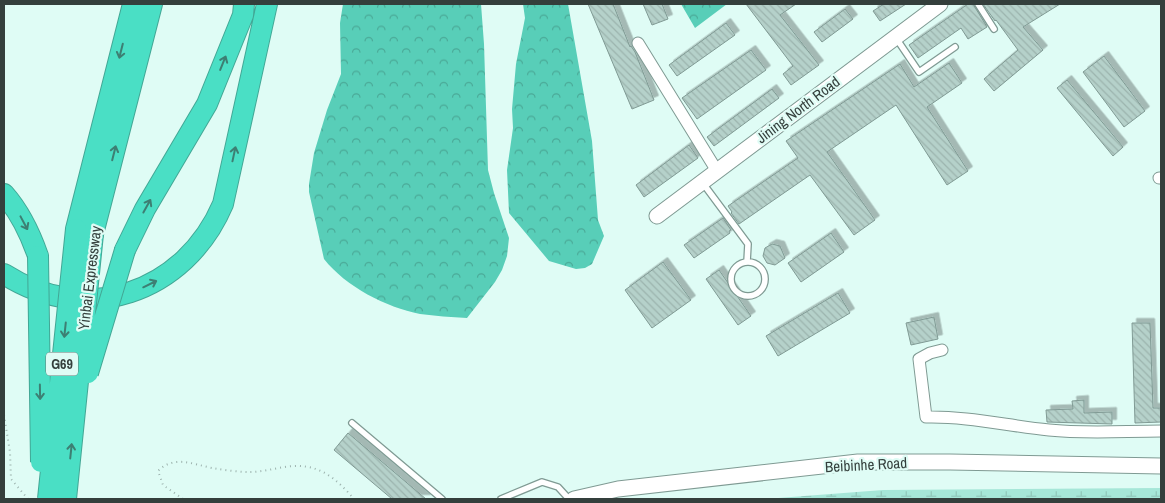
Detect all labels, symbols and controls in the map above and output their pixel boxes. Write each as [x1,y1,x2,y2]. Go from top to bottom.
one-way arrow [116,42,125,58]
one-way arrow [219,56,228,71]
street label: Jining North Road [752,71,844,148]
one-way arrow [110,145,119,161]
one-way arrow [230,146,239,162]
one-way arrow [142,199,152,214]
one-way arrow [20,215,29,230]
street label: Yinbai Expressway [73,224,106,331]
one-way arrow [142,279,157,288]
one-way arrow [60,321,70,337]
road number: G69 [46,352,78,376]
one-way arrow [35,384,45,400]
one-way arrow [66,443,76,459]
street label: Beibinhe Road [824,452,908,477]

